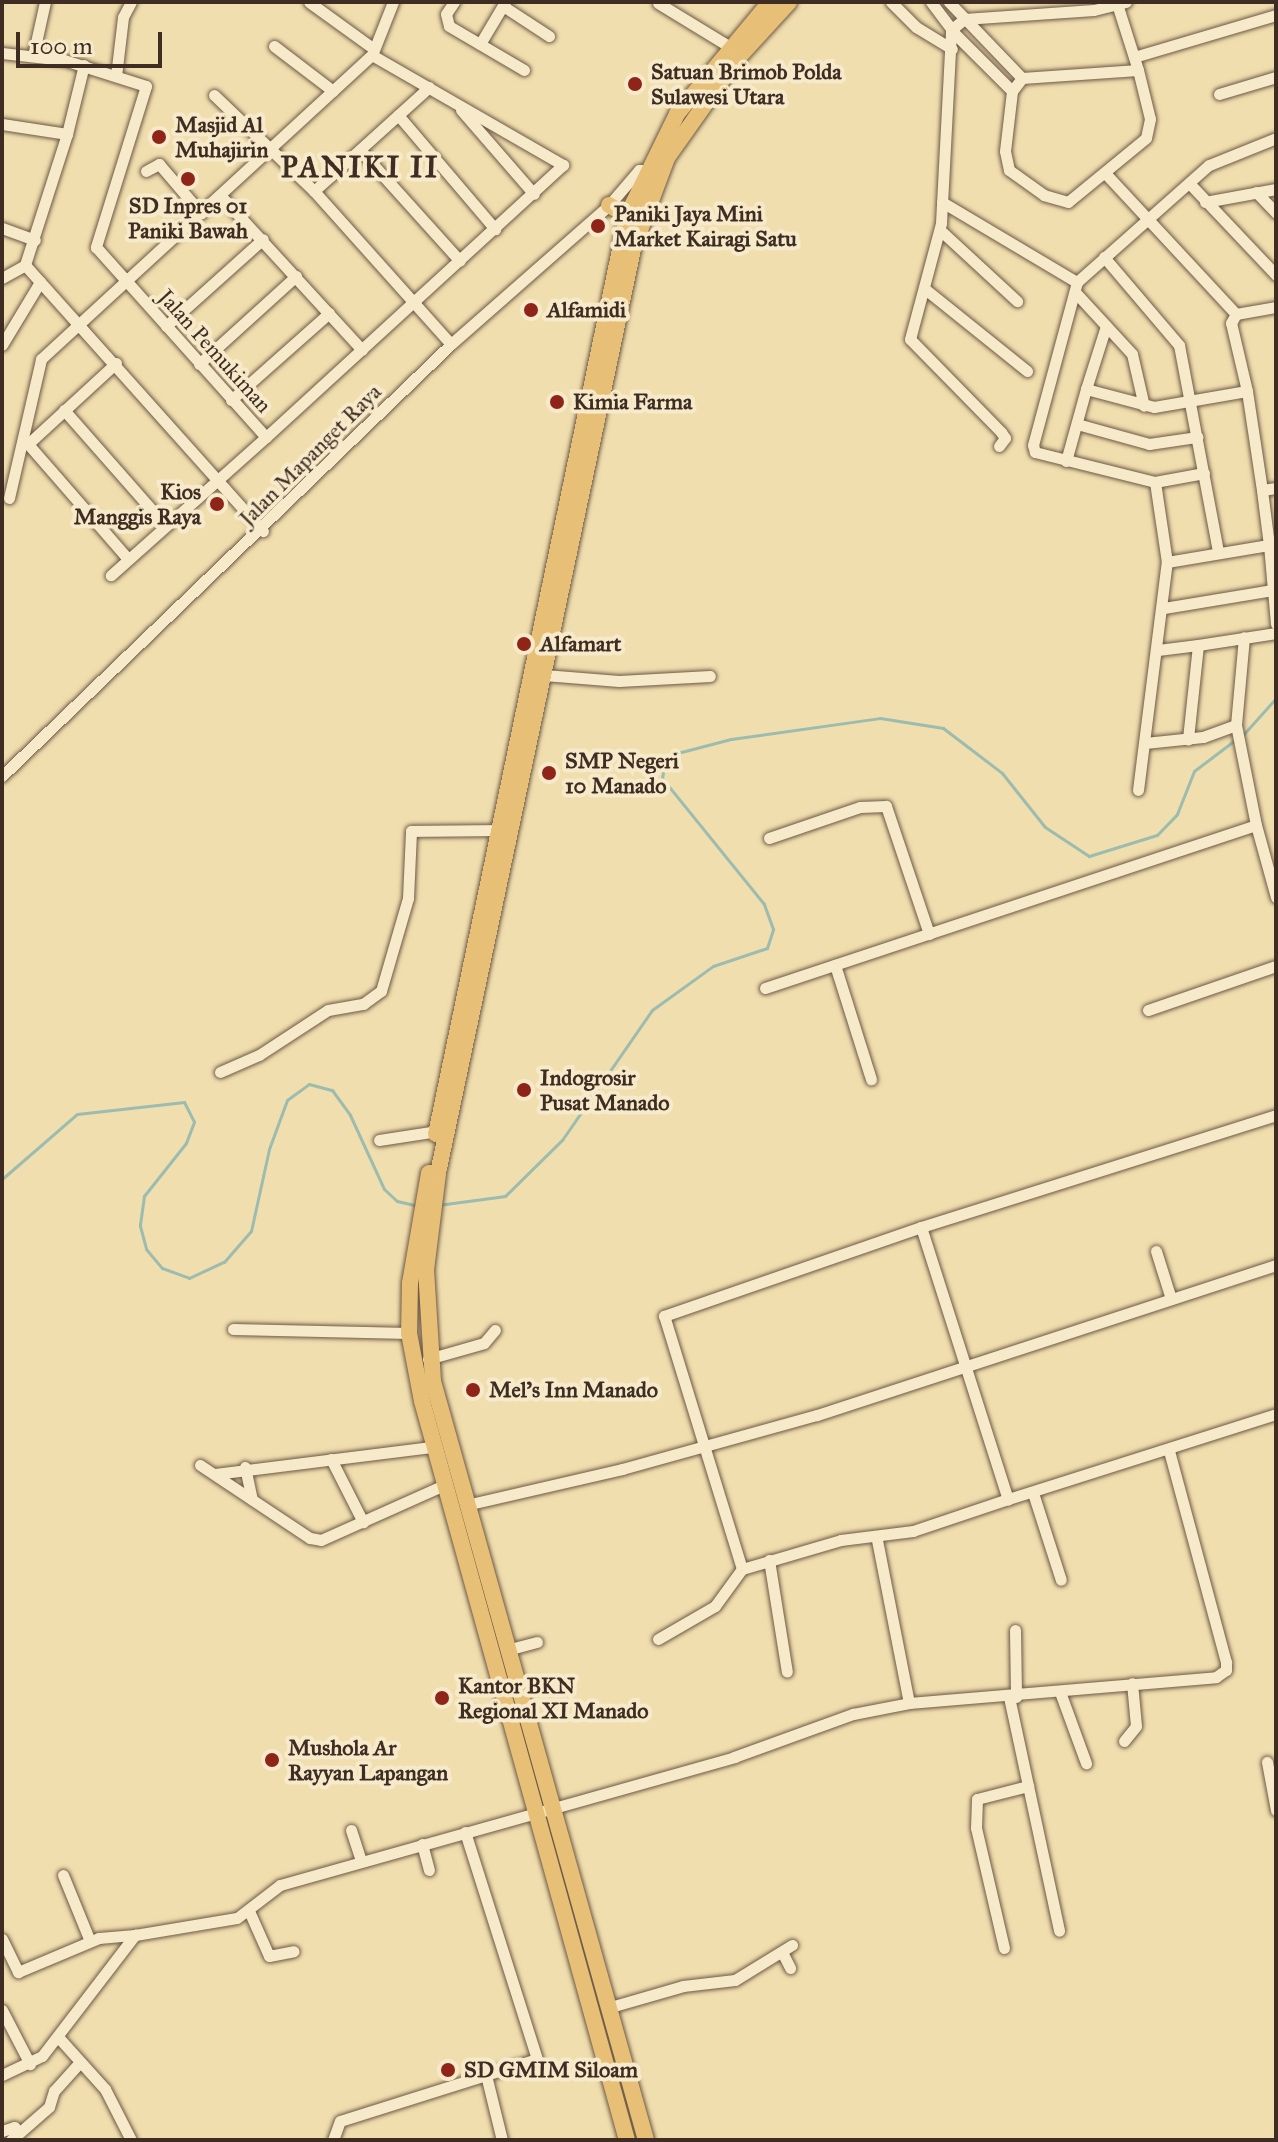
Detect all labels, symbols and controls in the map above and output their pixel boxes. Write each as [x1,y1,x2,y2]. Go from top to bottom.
scale bar [20,16,166,66]
text: 100 m [30,31,93,61]
place label: Satuan Brimob Polda Sulawesi Utara [651,58,842,110]
marker: Satuan Brimob Polda Sulawesi Utara [626,75,644,93]
place label: Masjid Al Muhajirin [175,111,268,162]
marker: Masjid Al Muhajirin [150,128,168,146]
district label: PANIKI II [280,149,440,185]
marker: SD Inpres 01 Paniki Bawah [179,170,197,188]
place label: SD Inpres 01 Paniki Bawah [128,192,248,244]
place label: Paniki Jaya Mini Market Kairagi Satu [614,200,797,252]
marker: Paniki Jaya Mini Market Kairagi Satu [589,217,607,235]
street label: Jalan Pemukiman [153,284,277,418]
place label: Alfamidi [547,297,626,323]
marker: Alfamidi [522,301,540,319]
street label: Jalan Mapanget Raya [234,379,386,531]
place label: Kimia Farma [573,389,692,415]
marker: Kimia Farma [548,393,566,411]
place label: Kios Manggis Raya [74,478,201,530]
marker: Kios Manggis Raya [208,495,226,513]
place label: Alfamart [540,631,621,657]
marker: Alfamart [515,635,533,653]
place label: SMP Negeri 10 Manado [565,747,679,798]
marker: SMP Negeri 10 Manado [540,764,558,782]
place label: Indogrosir Pusat Manado [540,1064,670,1116]
marker: Indogrosir Pusat Manado [515,1081,533,1099]
place label: Mel's Inn Manado [489,1377,658,1403]
marker: Mel's Inn Manado [464,1381,482,1399]
place label: Kantor BKN Regional XI Manado [458,1672,649,1724]
marker: Kantor BKN Regional XI Manado [433,1689,451,1707]
place label: Mushola Ar Rayyan Lapangan [288,1734,448,1786]
marker: Mushola Ar Rayyan Lapangan [263,1751,281,1769]
place label: SD GMIM Siloam [464,2057,638,2083]
marker: SD GMIM Siloam [439,2061,457,2079]

